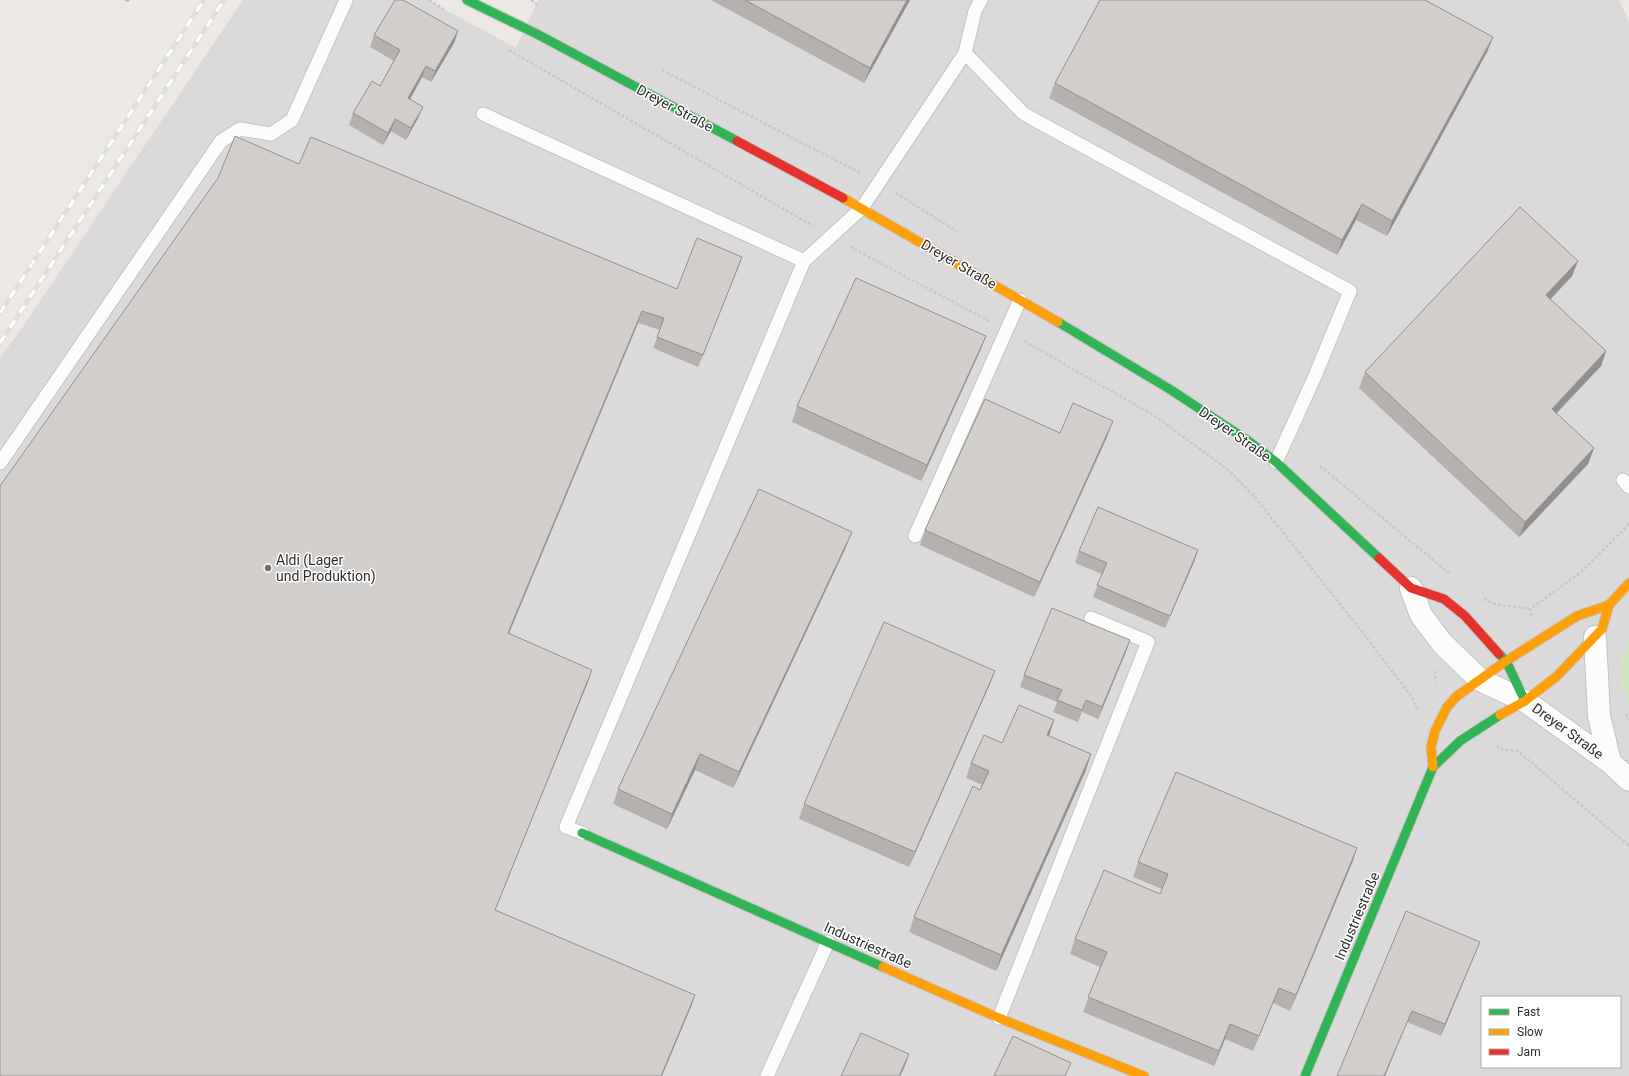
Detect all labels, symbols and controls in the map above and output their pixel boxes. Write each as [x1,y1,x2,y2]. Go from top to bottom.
street label: Dreyer Straße [634,81,716,135]
street label: Dreyer Straße [919,236,999,292]
street label: Dreyer Straße [1196,403,1274,465]
place label: Aldi (Lager und Produktion) [276,552,376,585]
marker: Aldi (Lager und Produktion) [263,563,273,573]
street label: Dreyer Straße [1529,700,1607,762]
street label: Industriestraße [1331,870,1383,962]
street label: Industriestraße [822,919,914,971]
legend [1481,996,1621,1068]
text: Fast [1517,1005,1540,1019]
text: Slow [1517,1025,1543,1039]
text: Jam [1517,1045,1541,1059]

